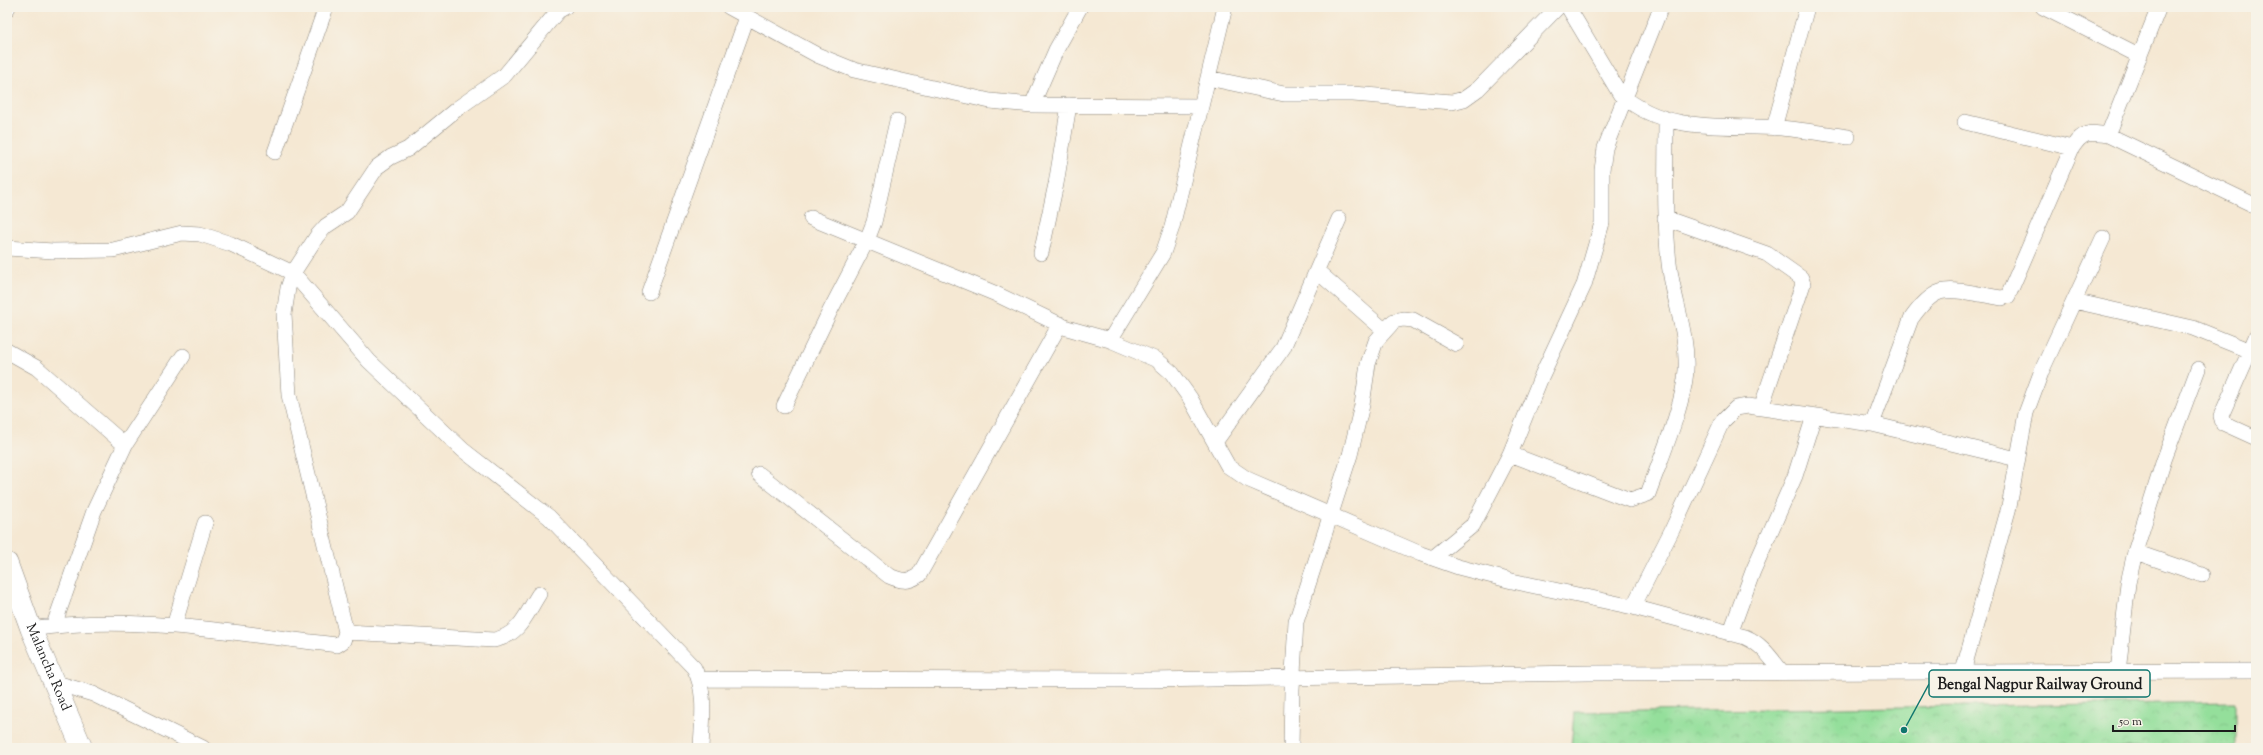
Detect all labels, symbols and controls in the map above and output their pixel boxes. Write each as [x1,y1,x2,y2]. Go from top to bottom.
street label: Malancha Road [20,621,75,714]
callout: Bengal Nagpur Railway Ground [1929,670,2150,697]
text: Bengal Nagpur Railway Ground [1938,675,2143,696]
scale bar [2113,707,2235,733]
text: 50 m [2118,713,2142,731]

